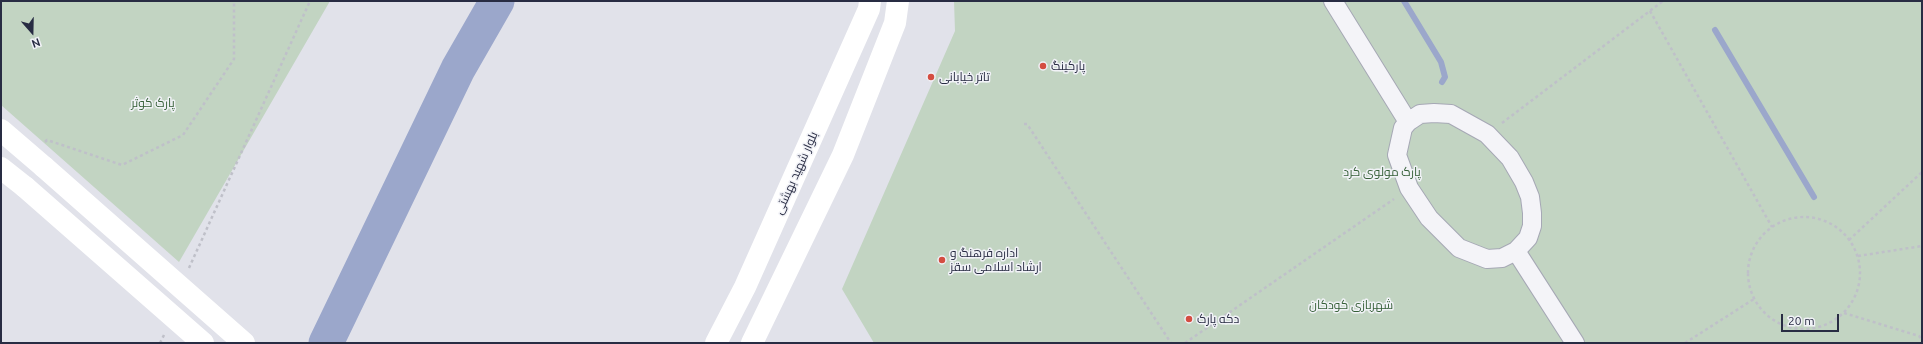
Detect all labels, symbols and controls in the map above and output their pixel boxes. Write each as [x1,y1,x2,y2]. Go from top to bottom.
north arrow [12,12,52,52]
text: N [30,36,42,50]
place label: پارکینگ [1051,59,1085,73]
marker: پارکینگ [1038,61,1048,71]
place label: تاتر خیابانی [939,70,990,84]
marker: تاتر خیابانی [926,72,936,82]
park label: پارک کوثر [131,96,175,110]
street label: بلوار شهید بهشتی [771,129,821,217]
park label: پارک مولوی کرد [1343,165,1421,179]
place label: اداره فرهنگ و ارشاد اسلامی سقز [950,246,1042,274]
marker: اداره فرهنگ و ارشاد اسلامی سقز [937,255,947,265]
park label: شهربازی کودکان [1309,298,1393,312]
scale bar [1783,306,1841,332]
place label: دکه پارک [1197,312,1239,326]
marker: دکه پارک [1184,314,1194,324]
text: 20 m [1788,314,1815,327]

